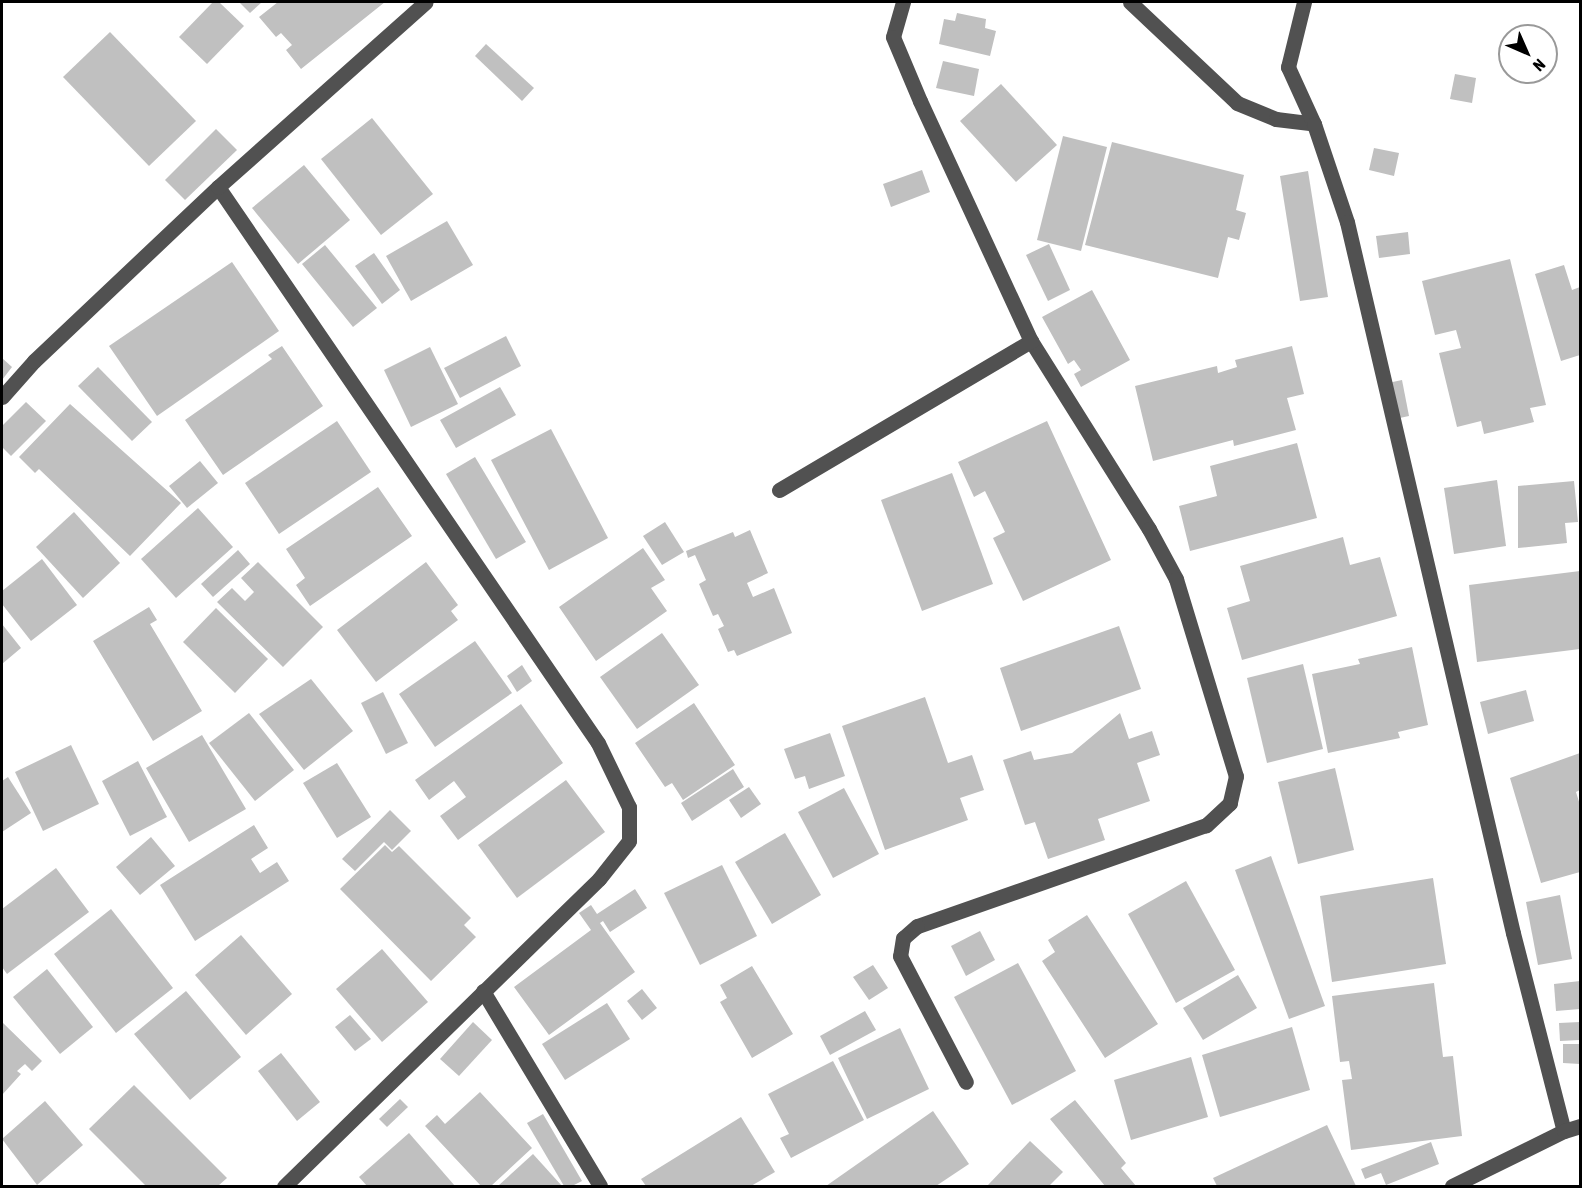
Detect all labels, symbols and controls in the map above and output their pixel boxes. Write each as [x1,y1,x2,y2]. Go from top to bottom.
north arrow [1498,24,1558,84]
text: N [1530,56,1549,75]

